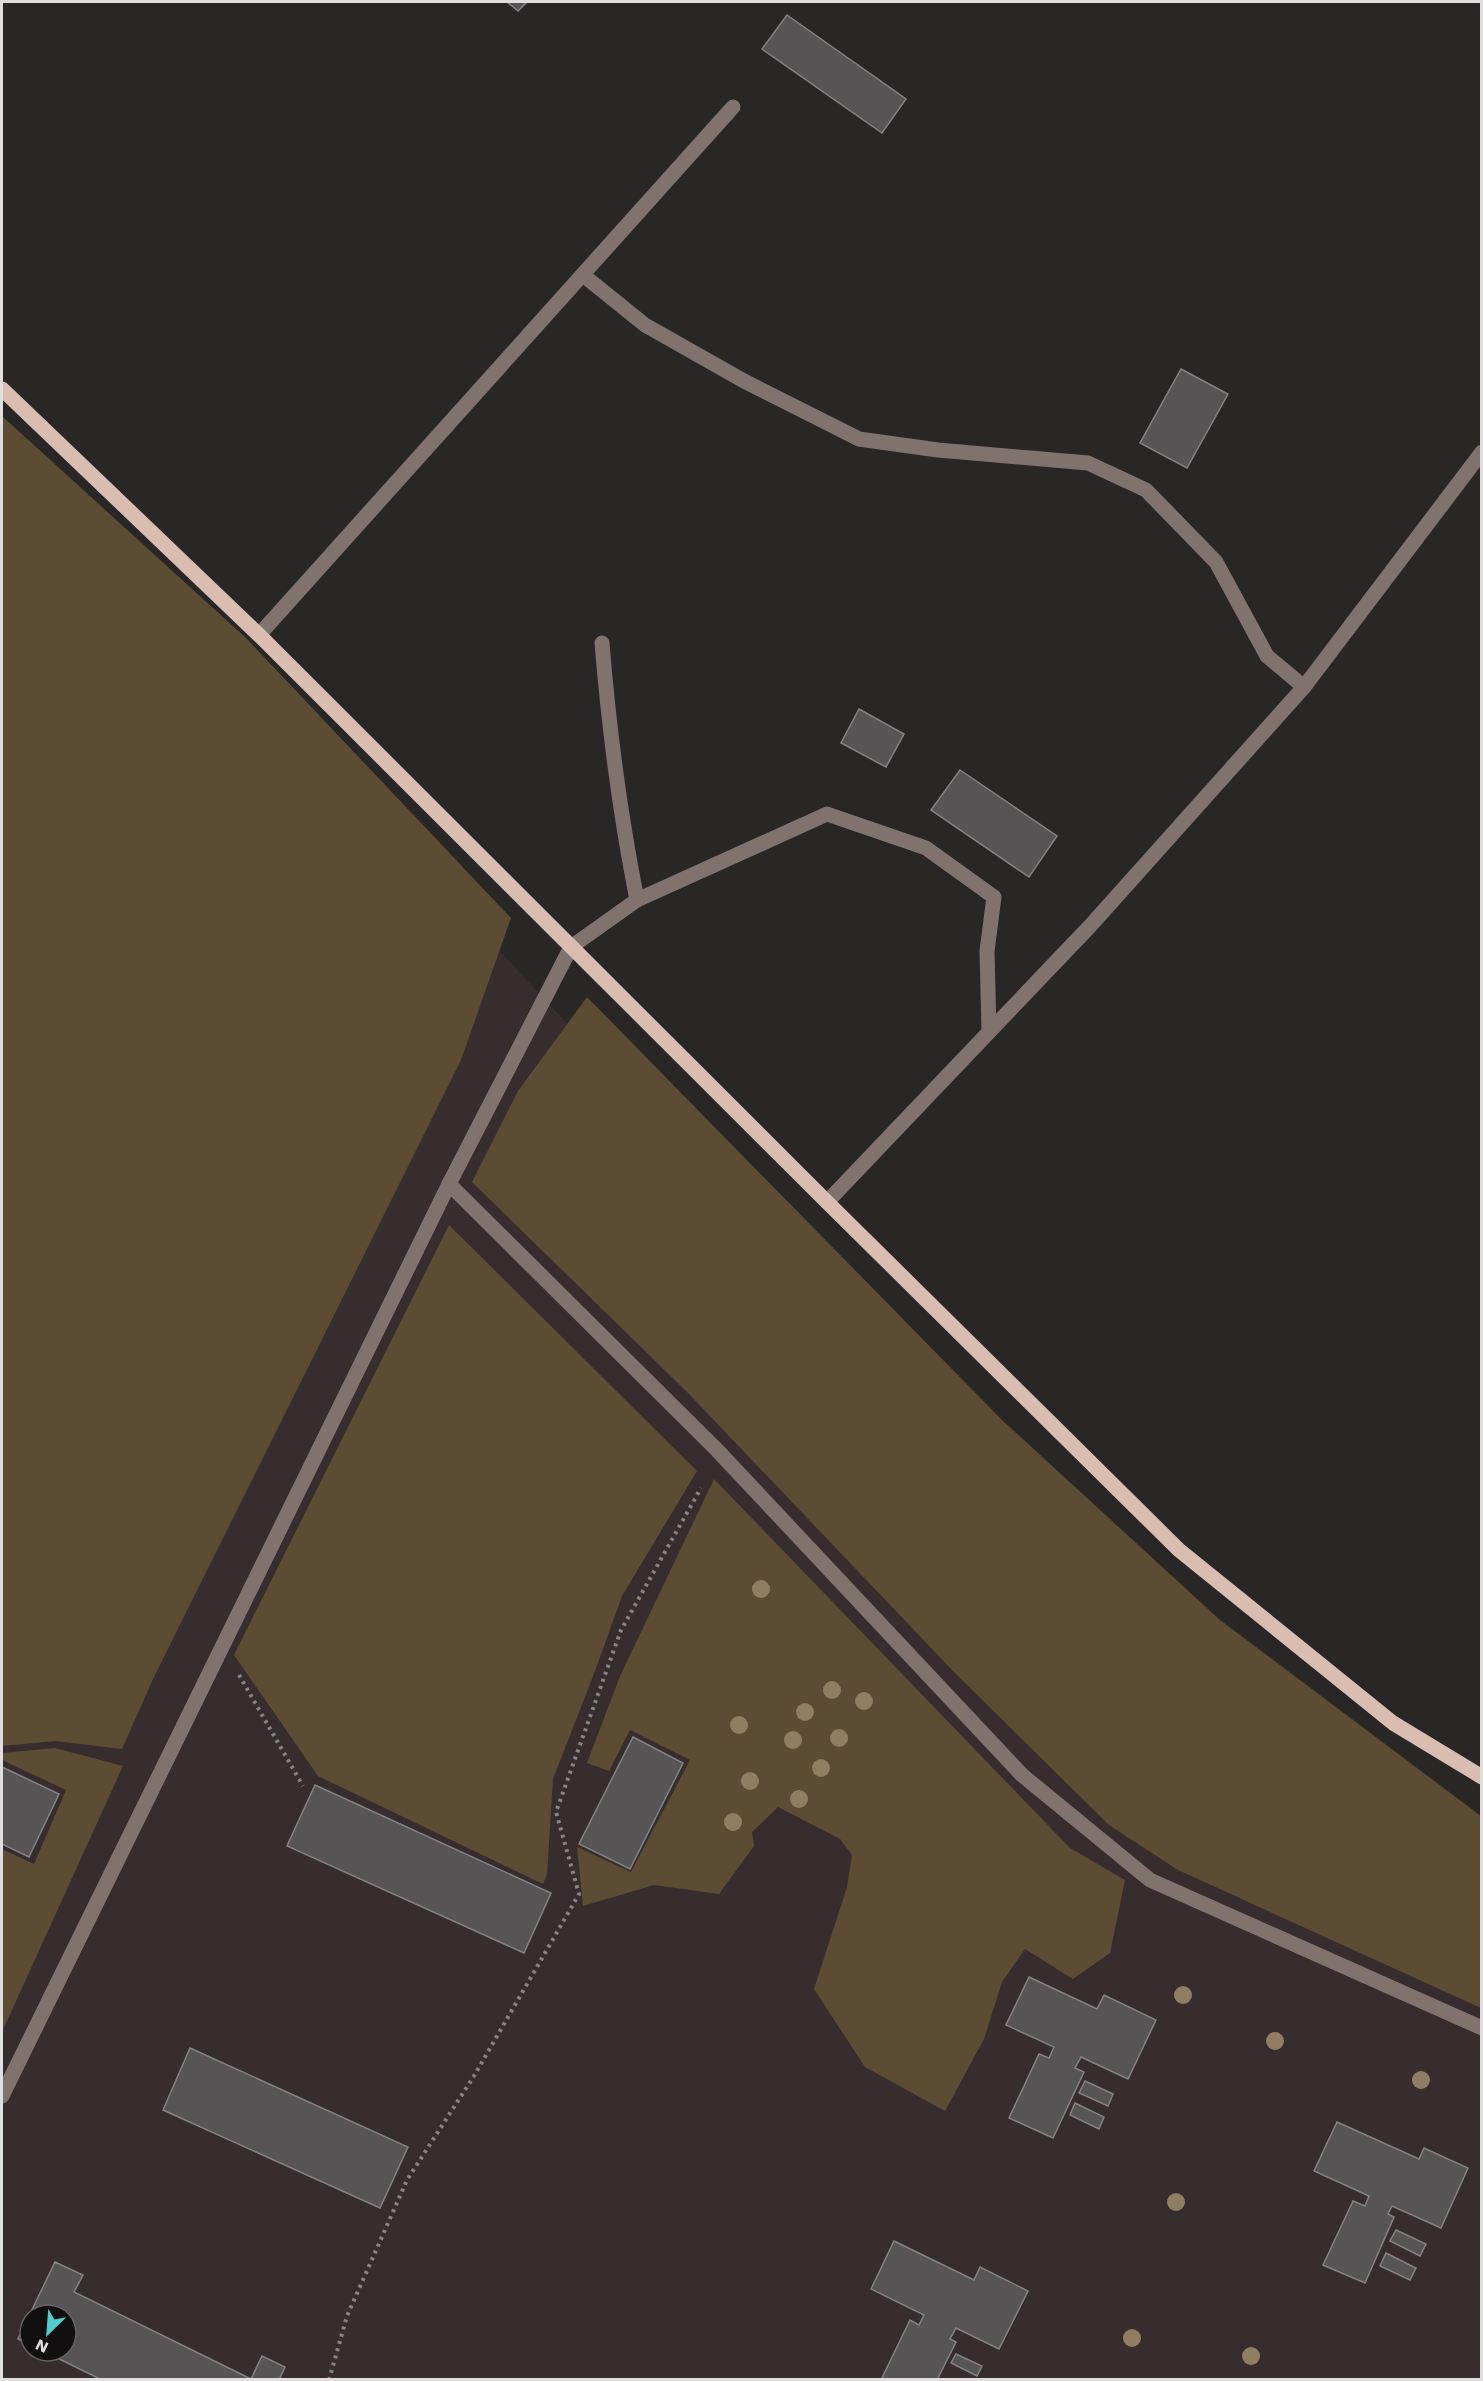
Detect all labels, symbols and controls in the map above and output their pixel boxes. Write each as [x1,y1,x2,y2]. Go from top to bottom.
north arrow [18,2303,78,2363]
text: N [32,2335,51,2357]

